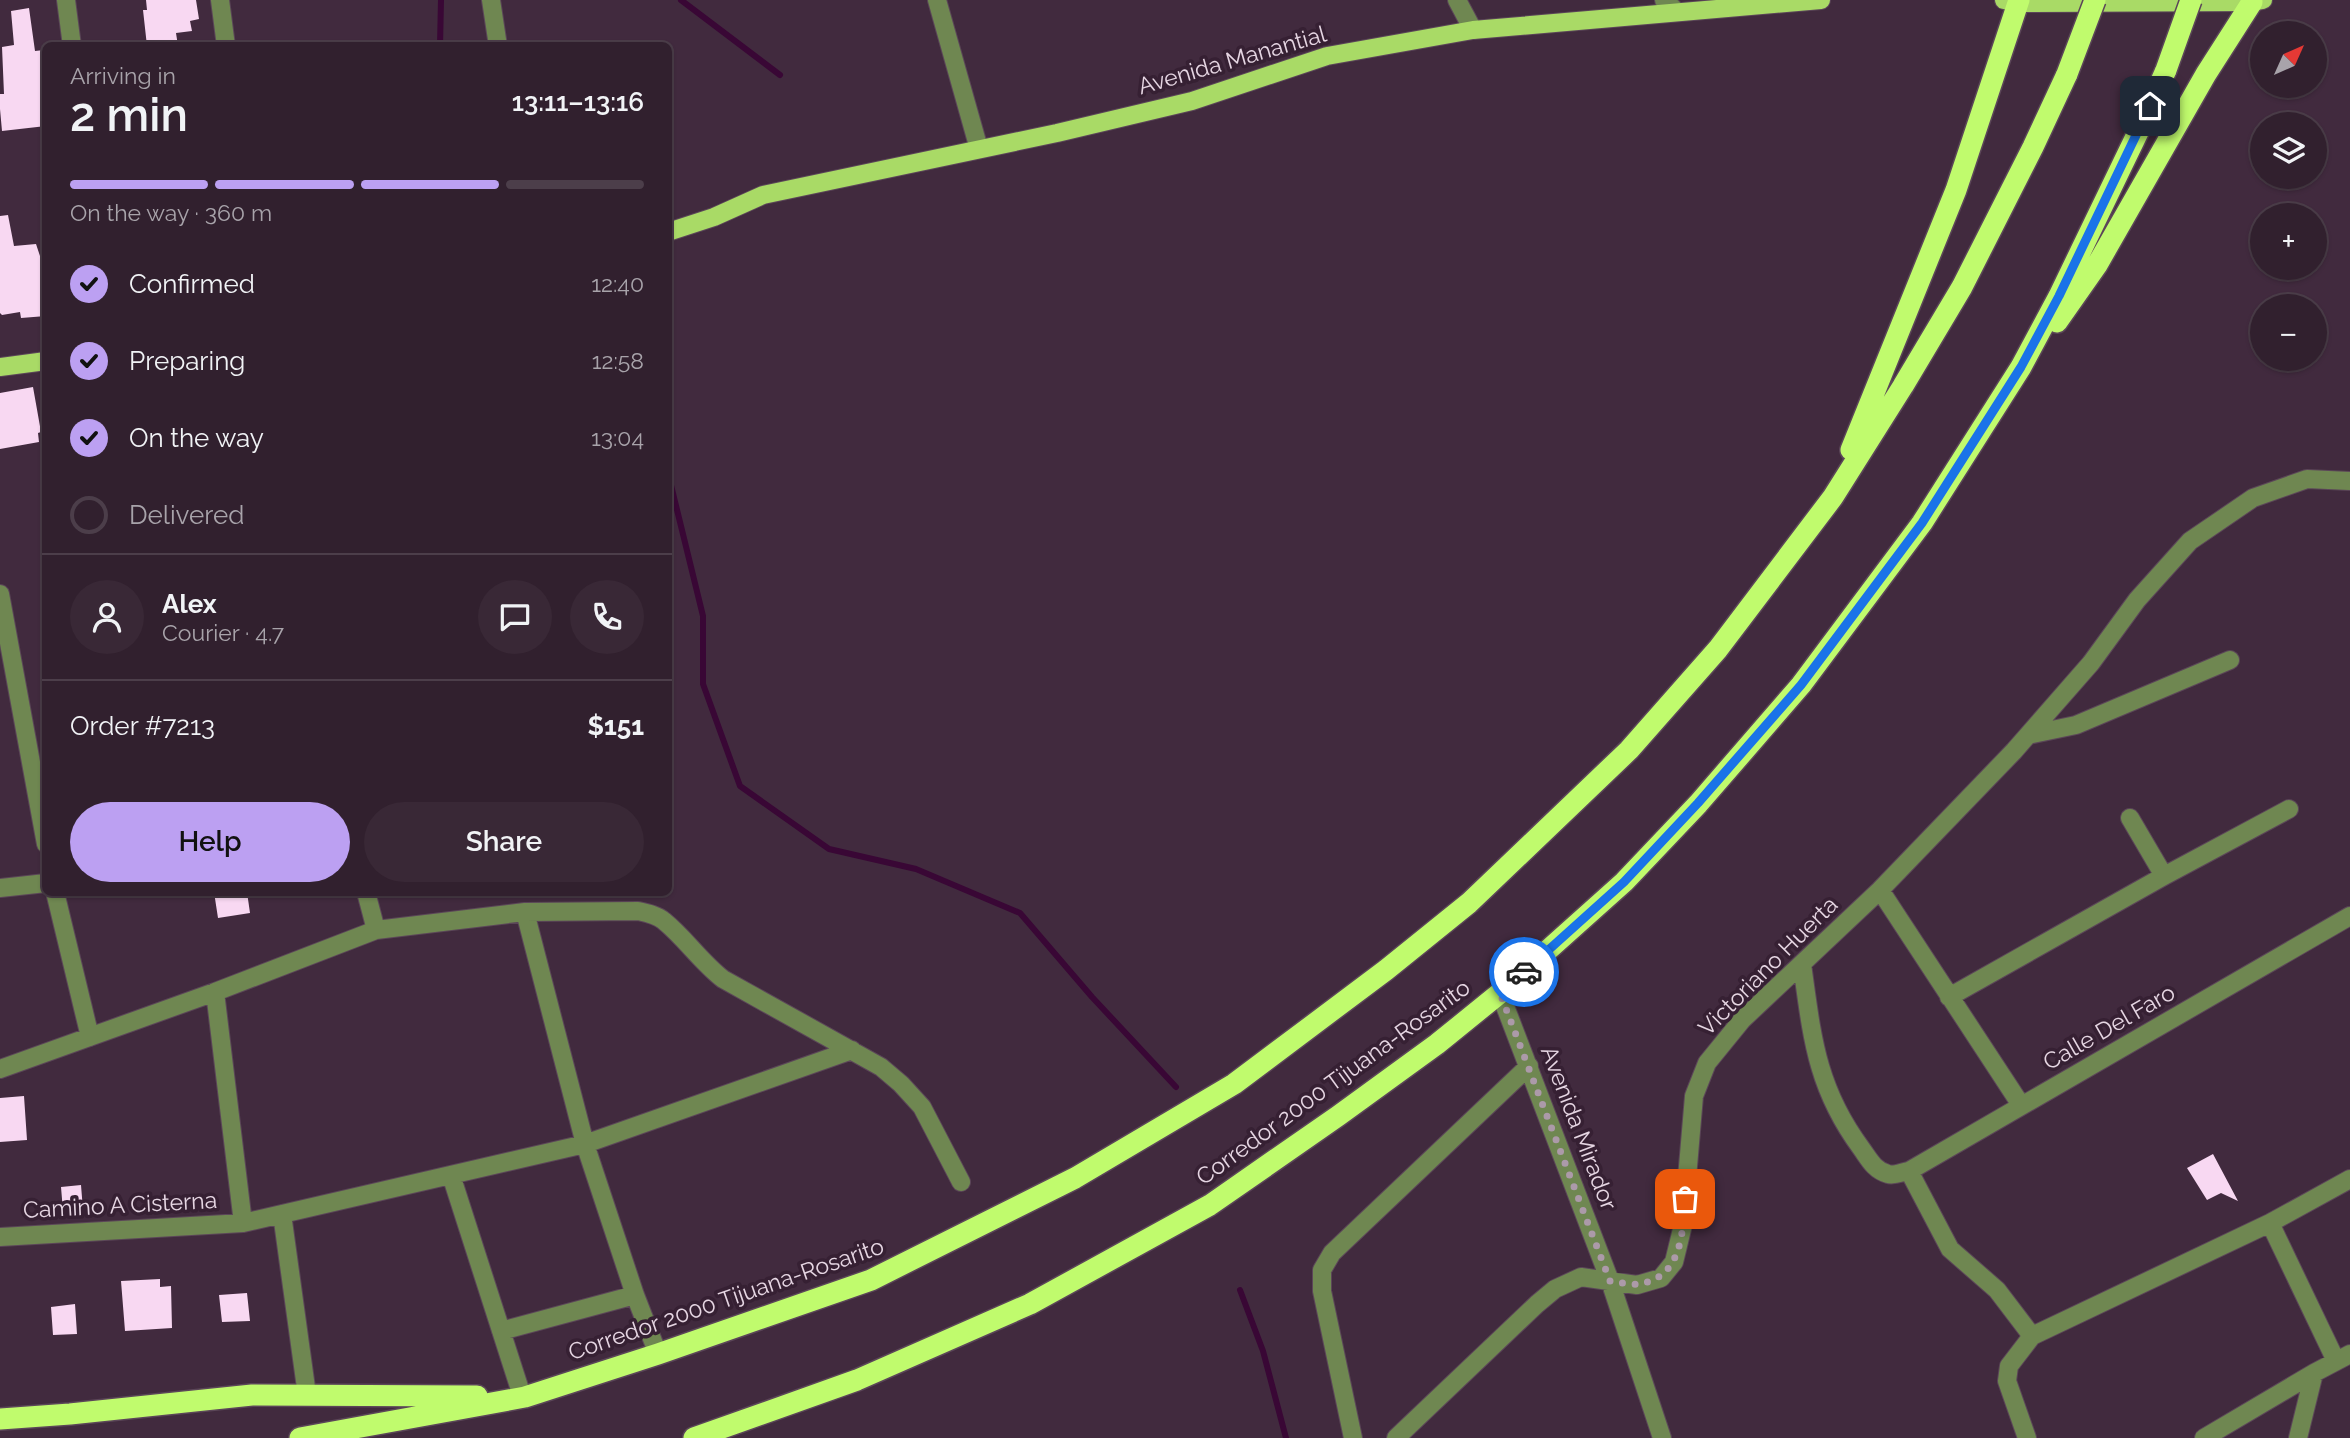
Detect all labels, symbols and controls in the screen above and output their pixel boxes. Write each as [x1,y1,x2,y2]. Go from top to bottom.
street label: Avenida Manantial [1135,20,1330,99]
north arrow [2250,21,2328,98]
map controls [2250,21,2327,371]
text: Arriving in [70,62,176,89]
pin [2120,76,2180,136]
text: 13:11–13:16 [512,87,644,117]
icon: home [2131,87,2169,125]
text: 2 min [70,88,188,142]
button: layers [2250,112,2327,189]
text: On the way · 360 m [70,199,272,226]
button: + [2250,203,2327,280]
icon: check [70,265,108,303]
text: Confirmed [129,269,255,299]
text: 12:40 [591,270,644,297]
button: − [2250,294,2327,371]
icon: check [70,342,108,380]
text: Preparing [129,346,245,376]
text: 12:58 [592,347,644,374]
icon: check [70,419,108,457]
text: On the way [129,423,264,453]
text: 13:04 [591,424,644,451]
text: Delivered [129,500,244,530]
button: person [70,580,144,654]
button: chat [478,580,552,654]
button: phone [570,580,644,654]
text: Alex [162,589,217,619]
text: Courier · 4.7 [162,619,284,646]
text: Order #7213 [70,711,215,741]
text: $151 [587,711,644,741]
button: Help [70,802,350,882]
button: Share [364,802,644,882]
street label: Victoriano Huerta [1693,891,1843,1041]
courier [1489,937,1559,1007]
icon: car [1505,953,1543,991]
street label: Corredor 2000 Tijuana-Rosarito [1191,973,1475,1190]
street label: Calle Del Faro [2038,978,2179,1075]
street label: Avenida Mirador [1536,1042,1623,1213]
pin [1655,1169,1715,1229]
icon: bag [1666,1180,1704,1218]
street label: Camino A Cisterna [22,1186,218,1223]
street label: Corredor 2000 Tijuana-Rosarito [565,1232,887,1365]

